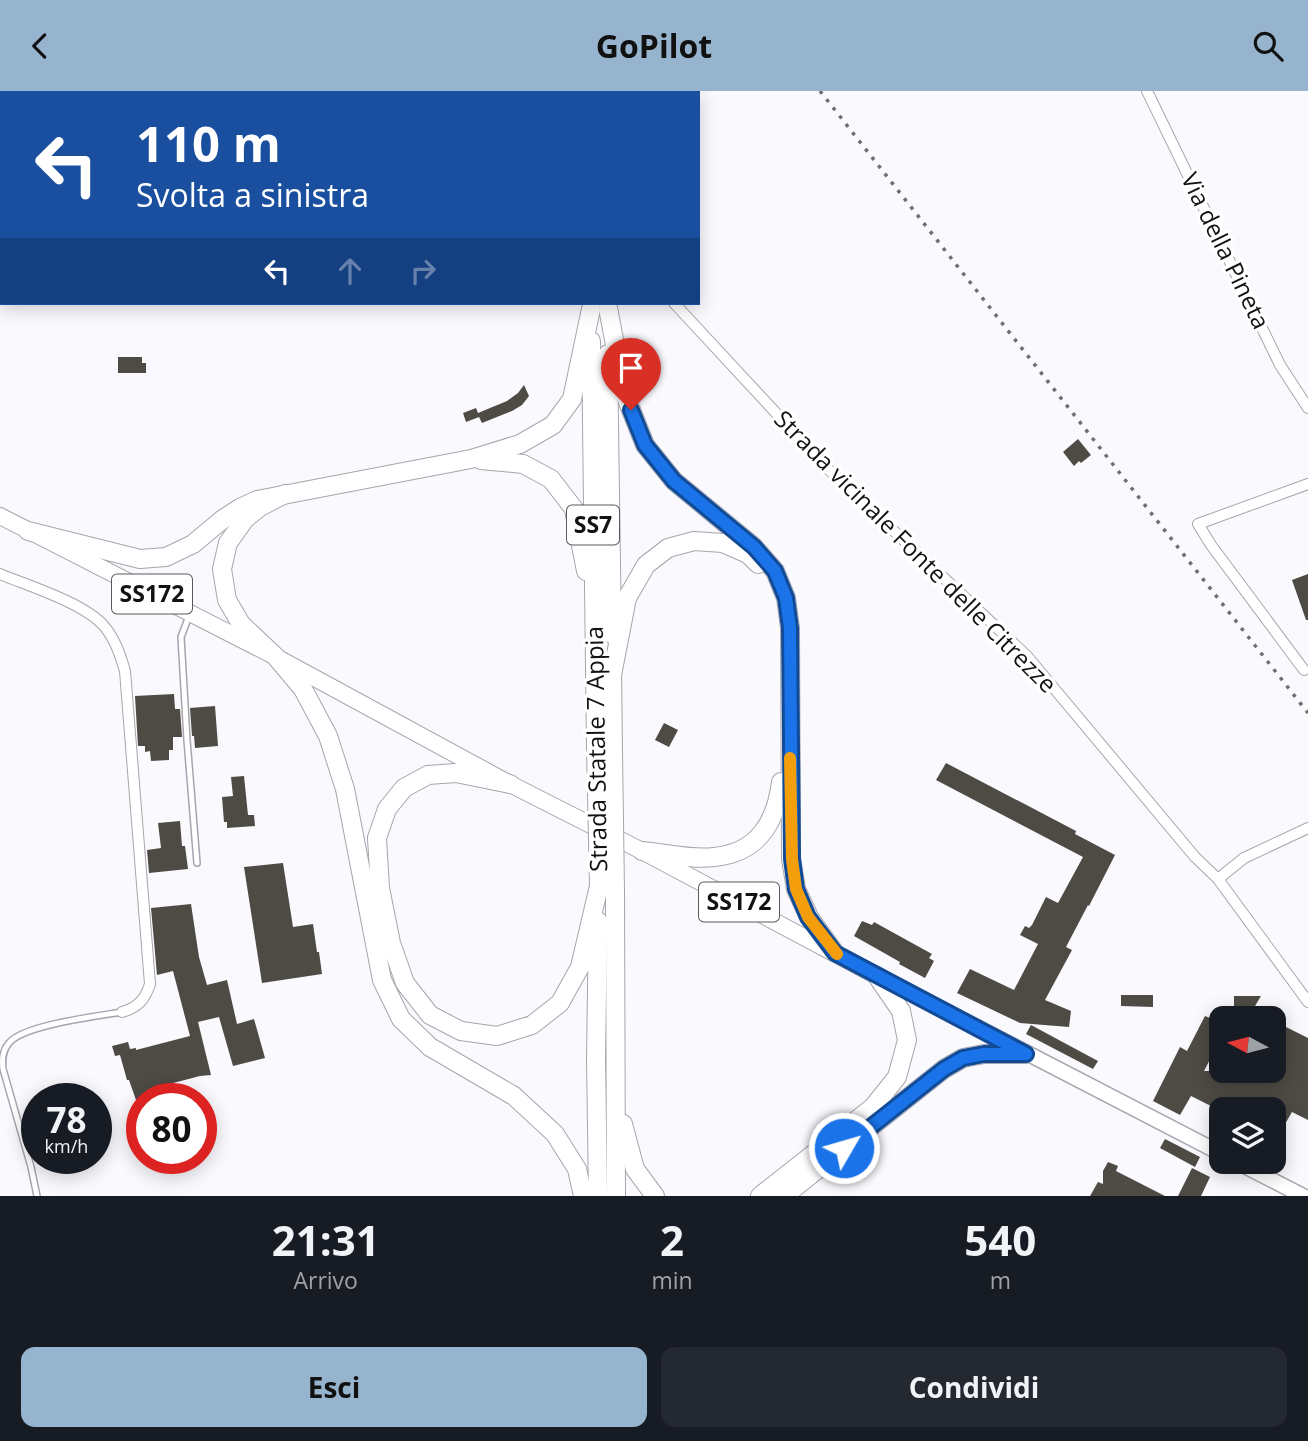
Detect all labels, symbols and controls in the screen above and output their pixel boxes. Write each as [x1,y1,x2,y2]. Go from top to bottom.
text: GoPilot [596,24,712,67]
icon: back [21,27,59,65]
icon: search [1249,27,1287,65]
text: 110 m [136,110,281,176]
icon: left [21,119,112,210]
street label: Via della Pineta [1174,167,1279,334]
text: Svolta a sinistra [136,173,369,216]
icon: left [258,252,296,290]
icon: ahead [331,252,369,290]
icon: right [404,252,442,290]
pin [601,338,661,410]
icon: arrive [612,349,650,387]
street label: Strada vicinale Fonte delle Citrezze [767,402,1065,700]
road number: SS7 [567,505,619,545]
road number: SS172 [112,575,192,614]
street label: Strada Statale 7 Appia [577,626,614,872]
road number: SS172 [699,883,779,922]
north arrow [1209,1006,1286,1083]
map controls [1209,1006,1286,1174]
speed limit sign: 80 [126,1083,217,1174]
text: 78 [46,1096,87,1143]
button: layers [1209,1097,1286,1174]
position arrow [807,1111,881,1185]
text: km/h [45,1134,88,1158]
text: 21:31 [272,1211,380,1268]
text: 2 [660,1211,684,1268]
text: 540 [964,1211,1036,1268]
text: Arrivo [293,1264,358,1296]
text: min [651,1264,693,1296]
text: m [990,1264,1011,1296]
button: Esci [21,1347,647,1427]
button: Condividi [661,1347,1287,1427]

